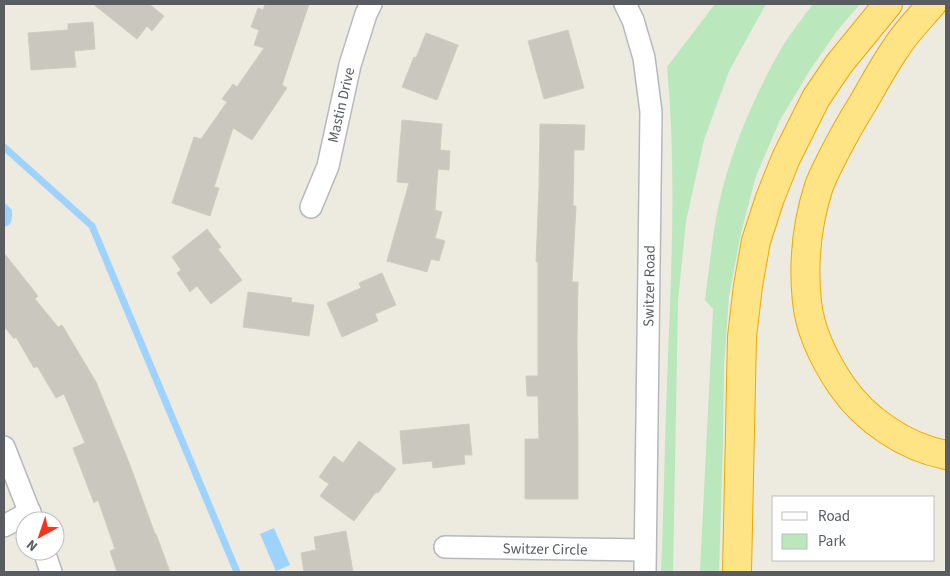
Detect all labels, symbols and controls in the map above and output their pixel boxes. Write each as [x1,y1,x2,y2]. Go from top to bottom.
street label: Mastin Drive [323,65,360,145]
street label: Switzer Road [638,245,661,327]
legend [772,496,935,561]
text: Road [818,506,850,527]
north arrow [15,511,65,561]
text: Park [818,531,847,552]
text: N [22,535,42,556]
street label: Switzer Circle [502,538,588,561]

